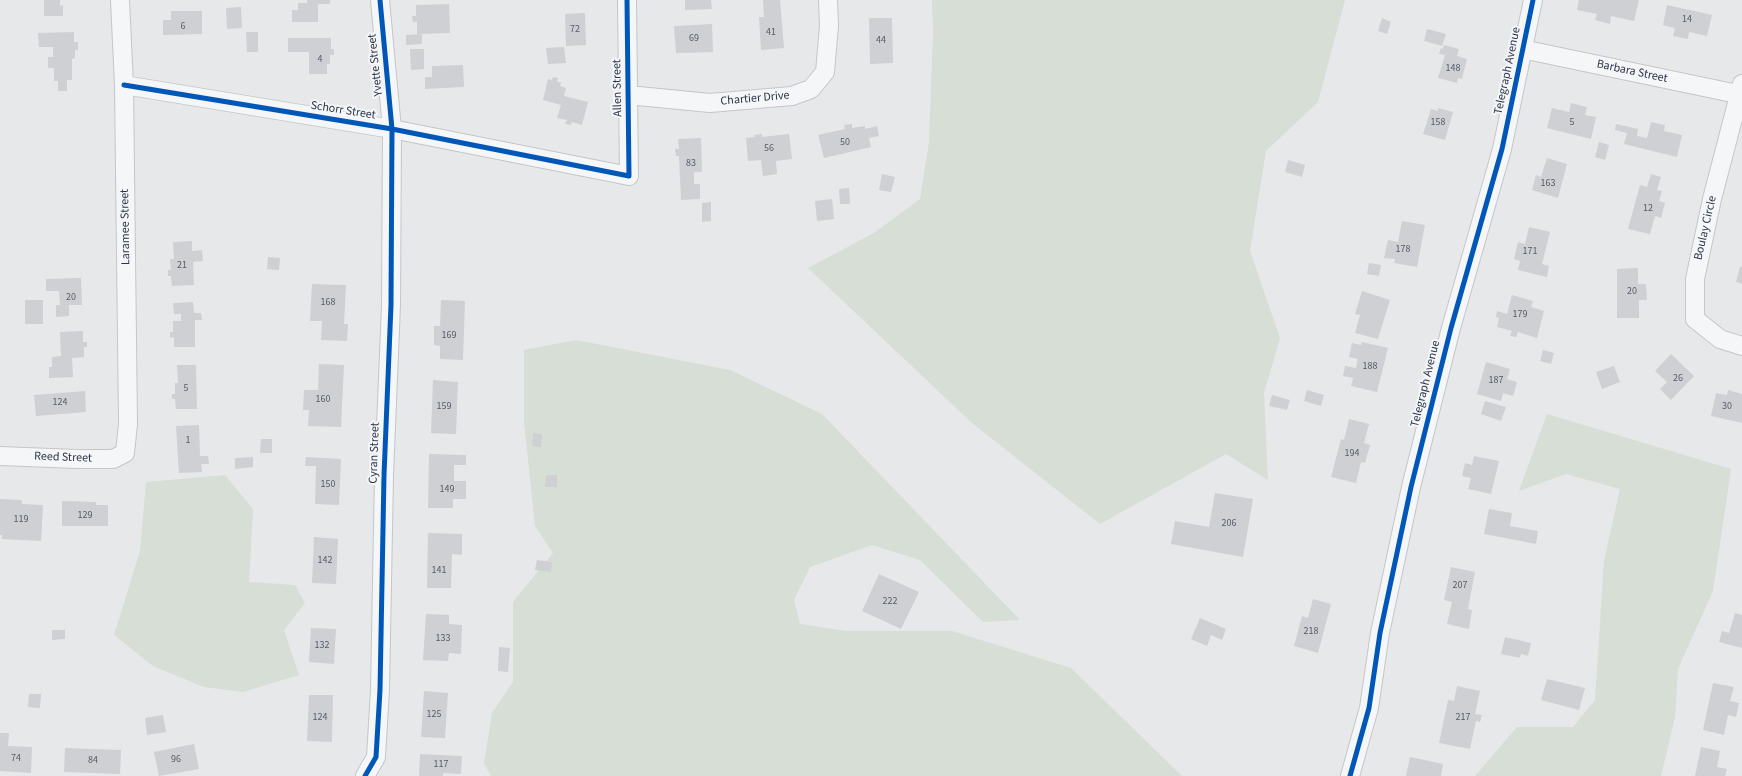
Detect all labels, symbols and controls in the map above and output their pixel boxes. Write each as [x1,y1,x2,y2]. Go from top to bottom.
house number: 14 [1682,14,1692,26]
house number: 6 [181,21,185,33]
house number: 72 [570,24,580,36]
street label: Telegraph Avenue [1492,26,1524,116]
house number: 41 [766,27,776,39]
street label: Yvette Street [366,33,386,97]
house number: 69 [689,33,699,45]
house number: 44 [876,35,886,47]
house number: 4 [318,54,322,66]
street label: Barbara Street [1595,57,1669,87]
street label: Allen Street [610,59,626,117]
house number: 148 [1446,63,1460,75]
street label: Chartier Drive [720,89,790,109]
street label: Schorr Street [309,99,377,123]
house number: 158 [1431,117,1445,129]
house number: 5 [1570,117,1574,129]
house number: 50 [840,137,850,149]
house number: 56 [764,143,774,155]
house number: 83 [686,158,696,170]
house number: 163 [1541,178,1555,190]
street label: Laramee Street [118,189,134,265]
street label: Boulay Circle [1692,194,1720,262]
house number: 12 [1643,203,1653,215]
house number: 178 [1396,244,1410,256]
house number: 171 [1523,246,1537,258]
house number: 21 [177,260,187,272]
house number: 20 [1627,286,1637,298]
house number: 20 [66,292,76,304]
house number: 168 [321,297,335,309]
house number: 179 [1513,309,1527,321]
house number: 169 [442,330,456,342]
street label: Telegraph Avenue [1408,339,1444,429]
house number: 188 [1363,361,1377,373]
house number: 26 [1673,373,1683,385]
house number: 187 [1489,375,1503,387]
house number: 5 [184,383,188,395]
house number: 160 [316,394,330,406]
house number: 124 [53,397,67,409]
house number: 159 [437,401,451,413]
house number: 30 [1722,401,1732,413]
street label: Cyran Street [367,422,383,484]
house number: 1 [186,435,190,447]
house number: 194 [1345,448,1359,460]
street label: Reed Street [34,450,92,466]
house number: 150 [321,479,335,491]
house number: 149 [440,484,454,496]
house number: 129 [78,510,92,522]
house number: 119 [14,514,28,526]
house number: 206 [1222,518,1236,530]
house number: 142 [318,555,332,567]
house number: 141 [432,565,446,577]
house number: 207 [1453,580,1467,592]
house number: 222 [883,596,897,608]
house number: 218 [1304,626,1318,638]
house number: 133 [436,633,450,645]
house number: 132 [315,640,329,652]
house number: 125 [427,709,441,721]
house number: 124 [313,712,327,724]
house number: 217 [1456,712,1470,724]
house number: 74 [11,753,21,765]
house number: 96 [171,754,181,766]
house number: 84 [88,755,98,767]
house number: 117 [434,759,448,771]

